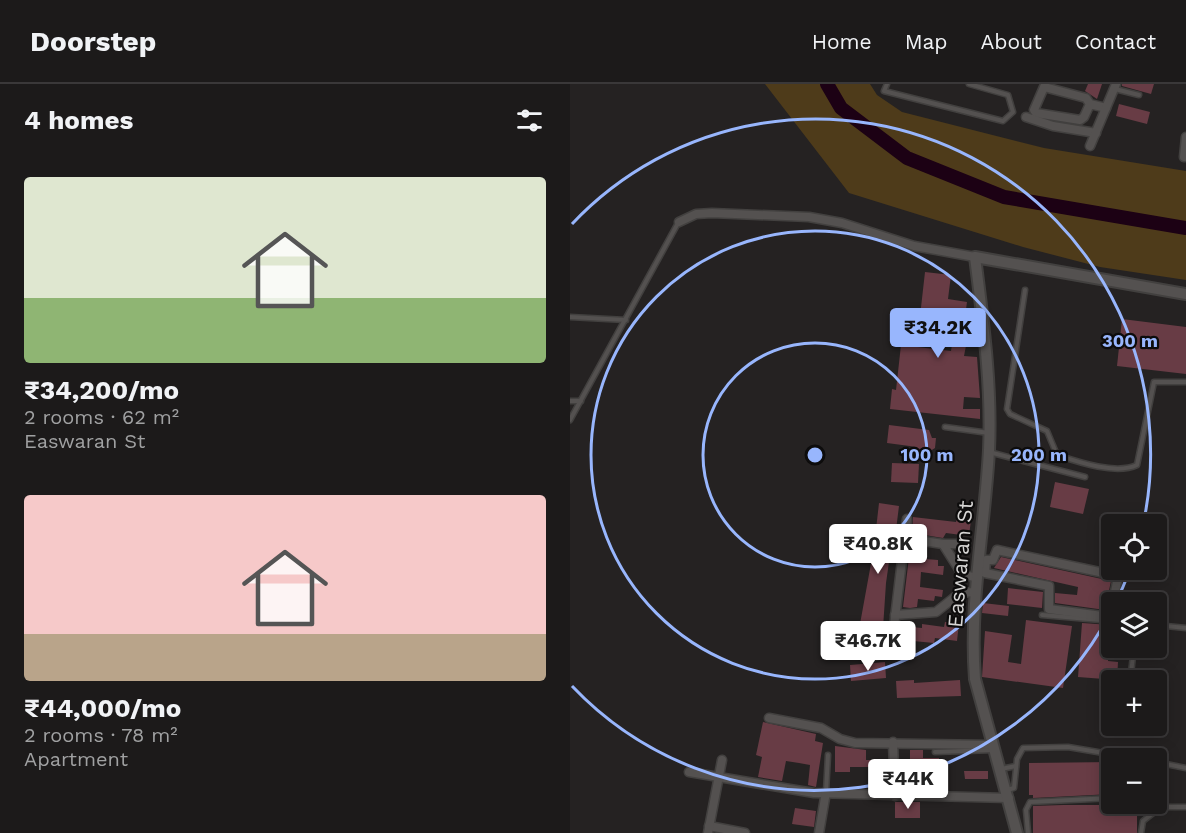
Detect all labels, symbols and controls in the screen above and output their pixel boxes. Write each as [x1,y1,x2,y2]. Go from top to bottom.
text: Doorstep [30,25,156,58]
text: Home [812,29,872,54]
text: Map [905,29,948,54]
text: About [981,29,1042,54]
text: Contact [1075,29,1156,54]
icon: filters [513,104,546,137]
text: 4 homes [24,105,133,135]
icon: home [231,216,339,324]
pin: ₹34.2K [889,308,987,359]
text: ₹34.2K [904,315,972,339]
text: 300 m [1102,330,1158,351]
text: ₹34,200/mo [24,375,179,405]
text: 2 rooms · 62 m² [24,405,179,429]
text: Easwaran St [24,429,145,453]
text: 100 m [900,444,954,465]
text: 200 m [1011,444,1067,465]
centre of rings [805,445,825,465]
street label: Easwaran St [942,499,978,629]
map controls [1101,514,1167,814]
button: locate [1101,514,1167,580]
pin: ₹40.8K [829,524,927,575]
text: ₹40.8K [843,531,913,555]
icon: home [231,534,339,642]
button: layers [1101,592,1167,658]
pin: ₹46.7K [819,621,917,672]
text: ₹46.7K [835,628,901,652]
button: + [1101,670,1167,736]
text: ₹44,000/mo [24,693,181,723]
text: 2 rooms · 78 m² [24,723,178,747]
text: Apartment [24,747,128,771]
button: − [1101,748,1167,814]
pin: ₹44K [872,759,944,810]
text: ₹44K [882,766,934,790]

